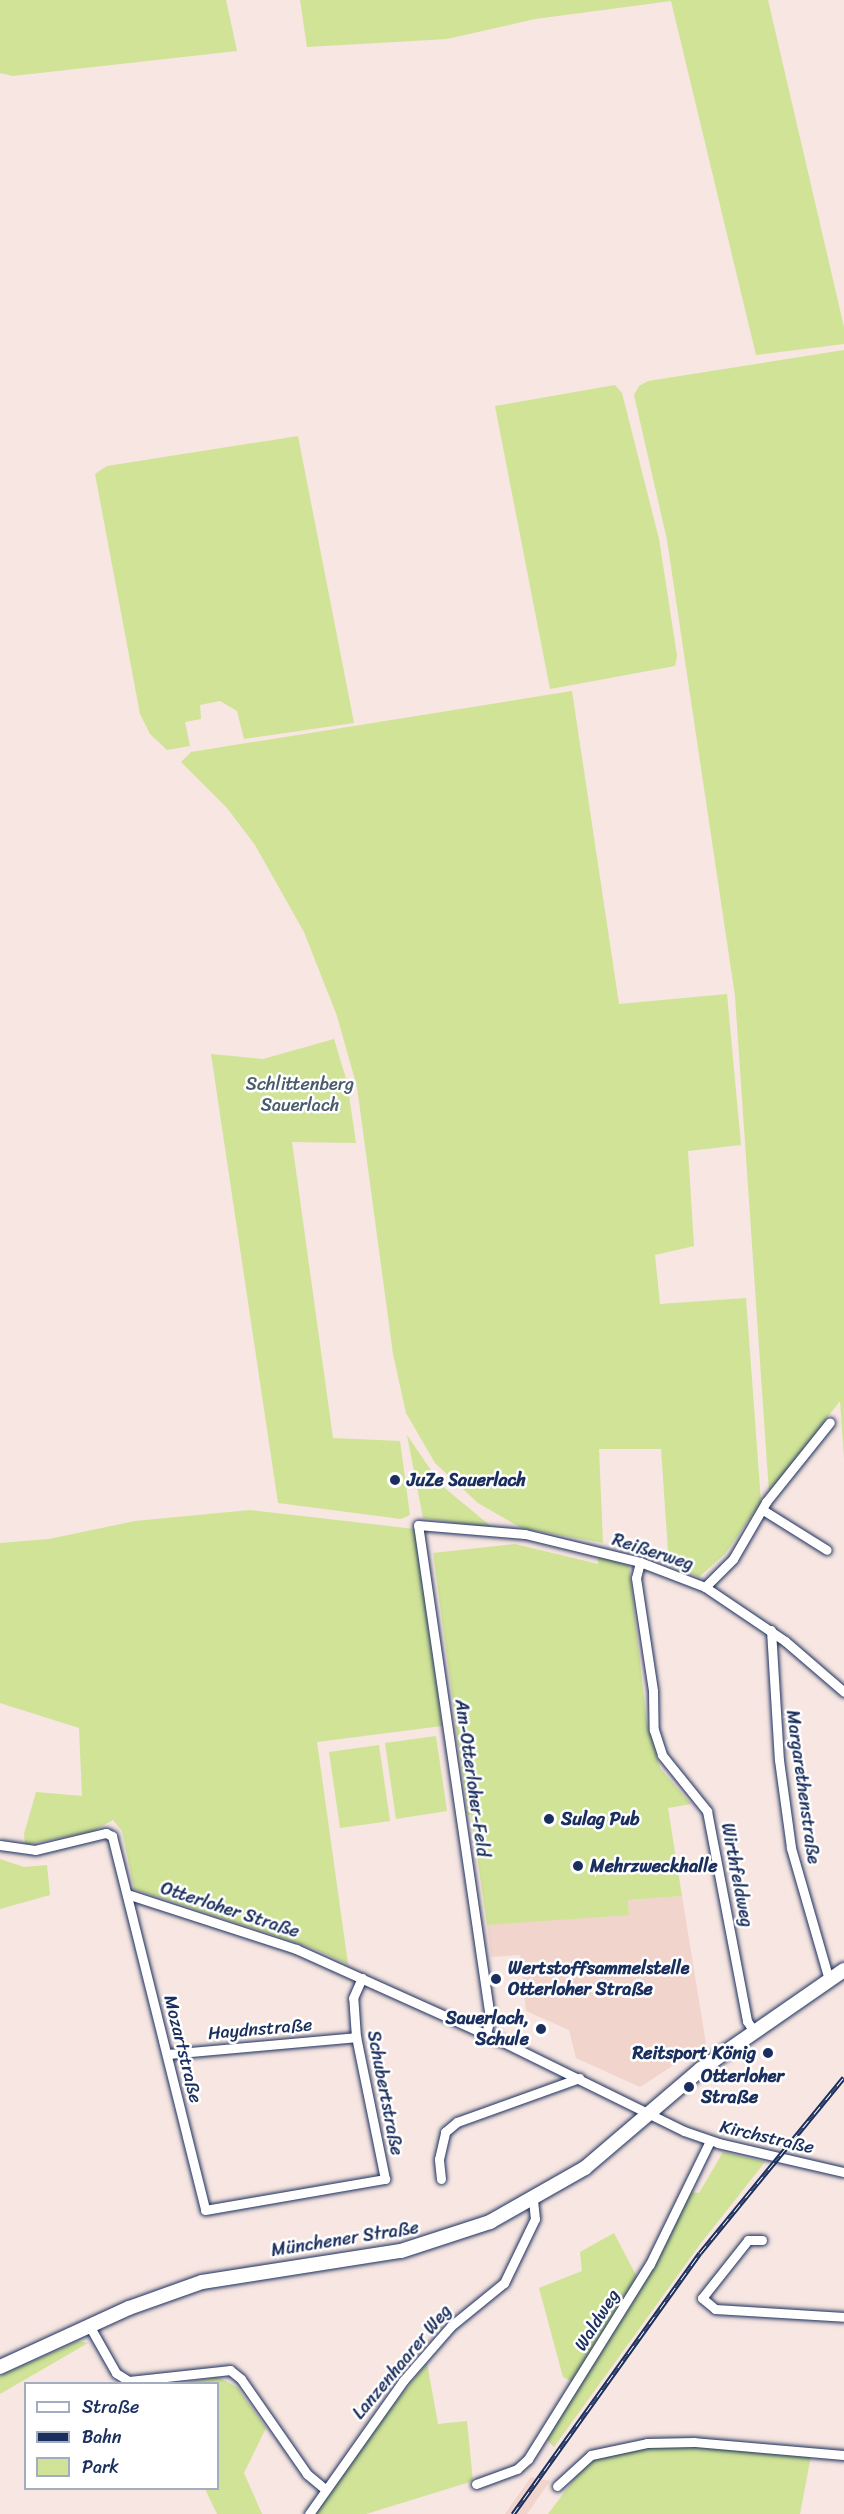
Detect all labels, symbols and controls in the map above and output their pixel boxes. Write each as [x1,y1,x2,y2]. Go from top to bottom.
park label: Schlittenberg Sauerlach [246,1074,354,1116]
place label: JuZe Sauerlach [407,1469,527,1491]
marker: JuZe Sauerlach [388,1473,402,1487]
street label: Reißerweg [610,1529,696,1575]
street label: Am-Otterloher-Feld [450,1698,494,1858]
street label: Margarethenstraße [782,1709,824,1865]
place label: Sulag Pub [561,1808,640,1830]
marker: Sulag Pub [542,1812,556,1826]
street label: Wirthfeldweg [716,1821,758,1929]
place label: Mehrzweckhalle [590,1855,718,1877]
marker: Mehrzweckhalle [571,1859,585,1873]
street label: Otterloher Straße [158,1877,302,1943]
place label: Wertstoffsammelstelle Otterloher Straße [508,1958,689,2000]
marker: Wertstoffsammelstelle Otterloher Straße [489,1972,503,1986]
street label: Mozartstraße [159,1993,207,2105]
place label: Sauerlach, Schule [446,2008,529,2050]
street label: Haydnstraße [207,2014,313,2044]
marker: Sauerlach, Schule [534,2022,548,2036]
street label: Schubertstraße [362,2029,408,2157]
place label: Reitsport König [633,2042,756,2064]
marker: Reitsport König [761,2046,775,2060]
place label: Otterloher Straße [701,2066,784,2108]
marker: Otterloher Straße [682,2080,696,2094]
street label: Kirchstraße [718,2116,816,2158]
street label: Münchener Straße [269,2217,421,2261]
street label: Waldweg [570,2285,624,2355]
street label: Lanzenhaarer Weg [348,2300,456,2424]
legend [24,2382,219,2490]
text: Straße [82,2391,139,2423]
text: Bahn [82,2421,122,2453]
text: Park [82,2451,119,2483]

